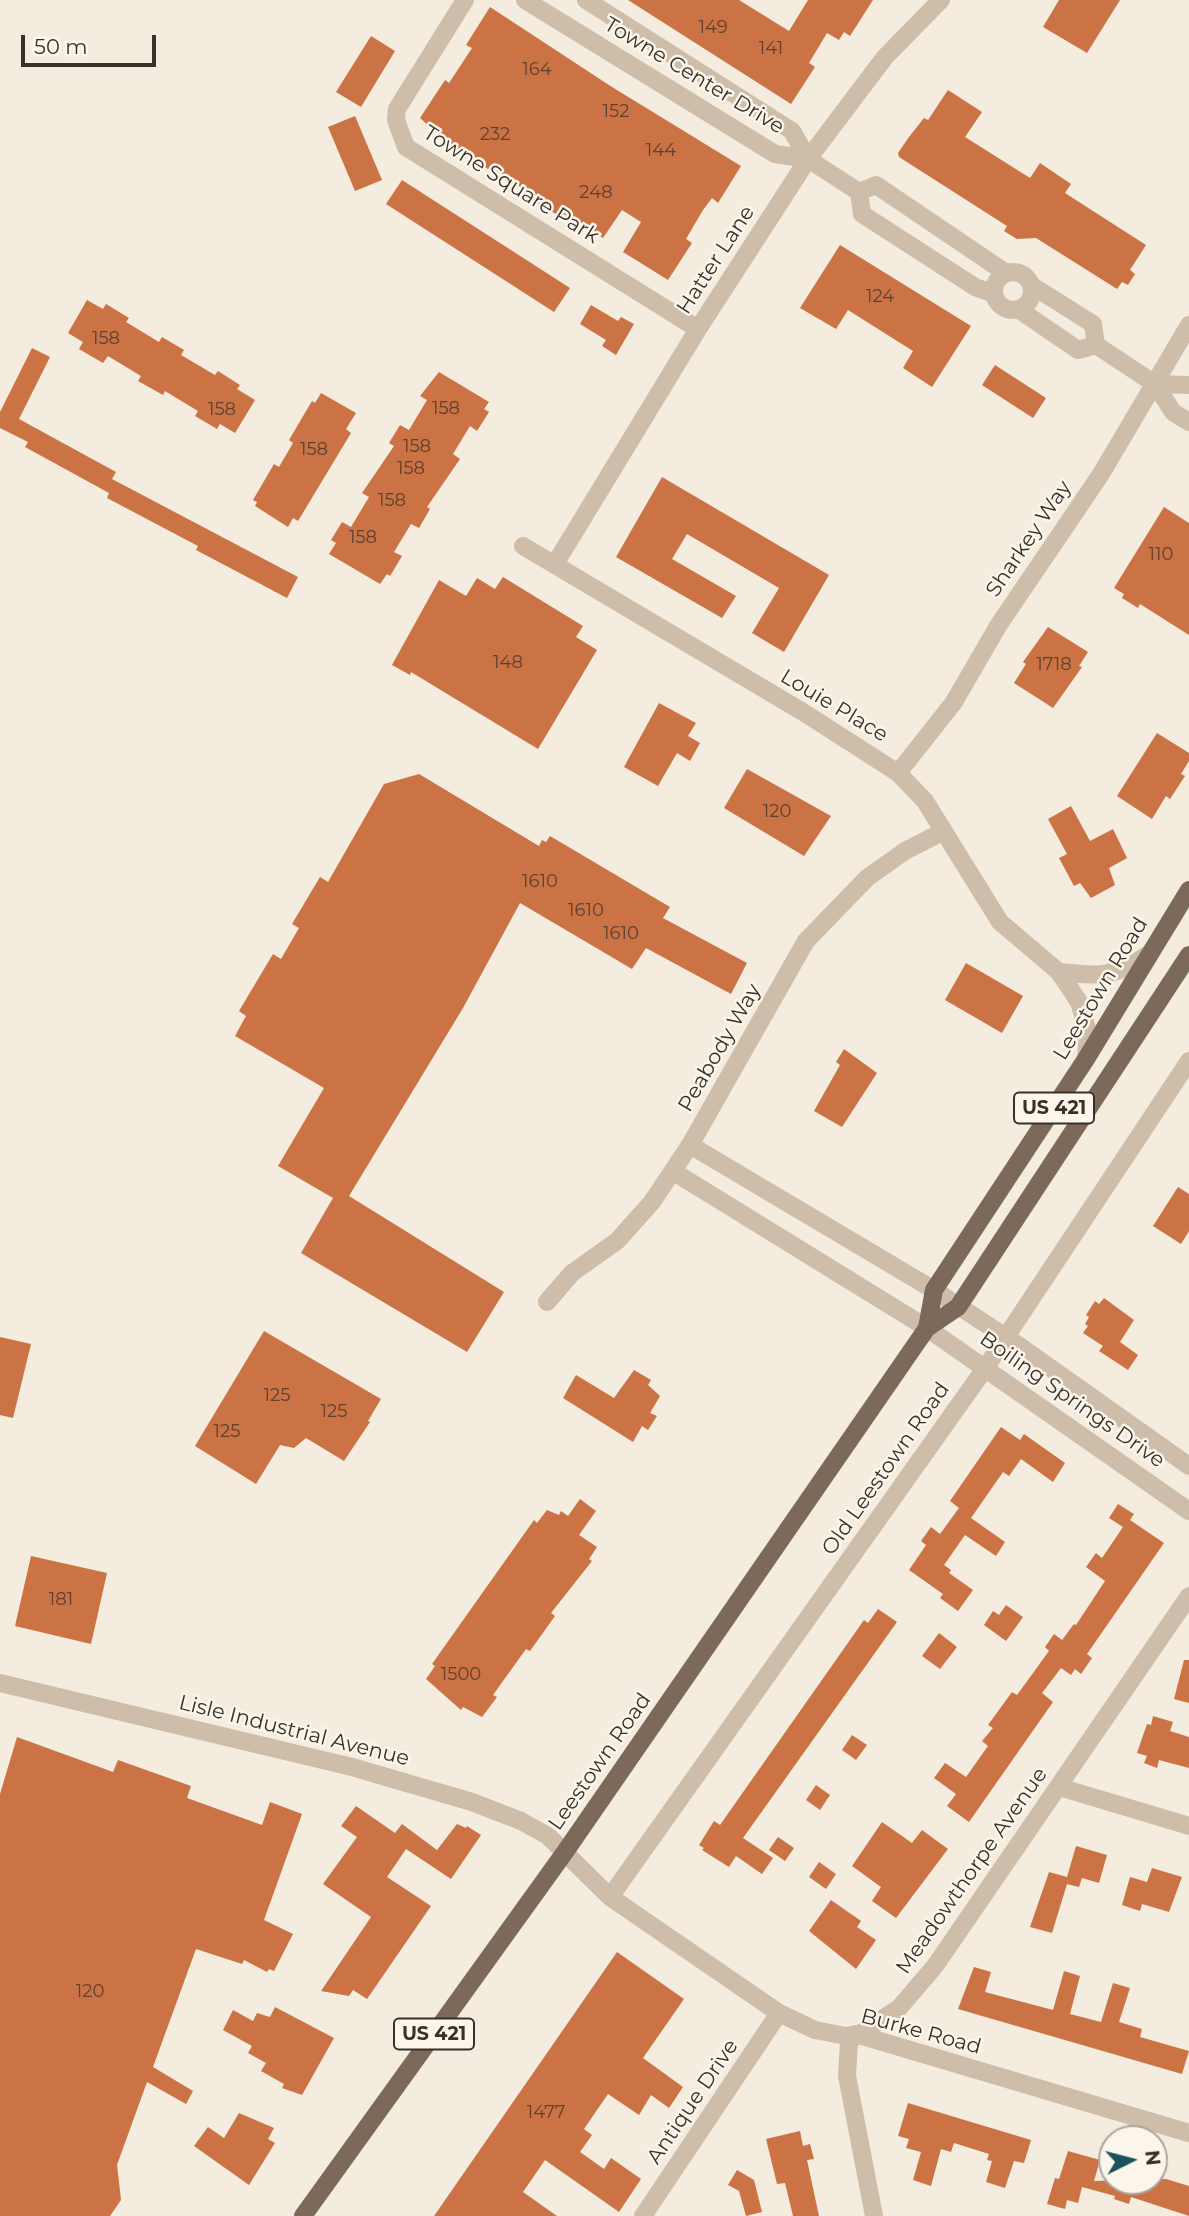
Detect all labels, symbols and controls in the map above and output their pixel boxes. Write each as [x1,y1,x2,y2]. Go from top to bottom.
street label: Towne Center Drive [599,12,789,140]
house number: 149 [698,17,728,39]
scale bar [24,21,159,65]
text: 50 m [34,34,88,59]
house number: 141 [759,38,783,60]
house number: 164 [522,59,552,81]
house number: 152 [603,101,629,123]
street label: Towne Square Park [418,121,604,249]
house number: 232 [480,124,510,146]
house number: 144 [646,140,676,162]
house number: 248 [579,182,613,204]
street label: Hatter Lane [672,201,760,319]
house number: 124 [866,286,894,308]
house number: 158 [92,328,120,350]
house number: 158 [432,398,460,420]
house number: 158 [208,399,236,421]
house number: 158 [403,436,431,458]
house number: 158 [300,439,328,461]
house number: 158 [397,458,425,480]
street label: Sharkey Way [981,476,1077,602]
house number: 158 [378,490,406,512]
house number: 158 [349,527,377,549]
house number: 110 [1149,544,1173,566]
house number: 148 [493,652,523,674]
house number: 1718 [1036,654,1072,676]
street label: Louie Place [776,664,892,748]
house number: 120 [763,801,791,823]
house number: 1610 [522,871,558,893]
house number: 1610 [568,900,604,922]
street label: Leestown Road [1049,913,1153,1065]
house number: 1610 [603,923,639,945]
street label: Peabody Way [673,980,767,1116]
road number: US 421 [1014,1092,1094,1124]
street label: Boiling Springs Drive [974,1326,1170,1474]
street label: Old Leestown Road [817,1378,955,1560]
house number: 125 [264,1385,290,1407]
house number: 125 [321,1401,347,1423]
house number: 125 [214,1421,240,1443]
house number: 181 [49,1589,73,1611]
house number: 1500 [441,1664,481,1686]
street label: Leestown Road [543,1688,657,1836]
street label: Lisle Industrial Avenue [176,1690,412,1772]
street label: Meadowthorpe Avenue [891,1763,1053,1979]
house number: 120 [76,1981,104,2003]
street label: Burke Road [858,2004,984,2060]
road number: US 421 [394,2018,474,2050]
street label: Antique Drive [642,2035,744,2169]
house number: 1477 [527,2102,565,2124]
north arrow [1098,2125,1168,2195]
text: N [1140,2149,1165,2167]

